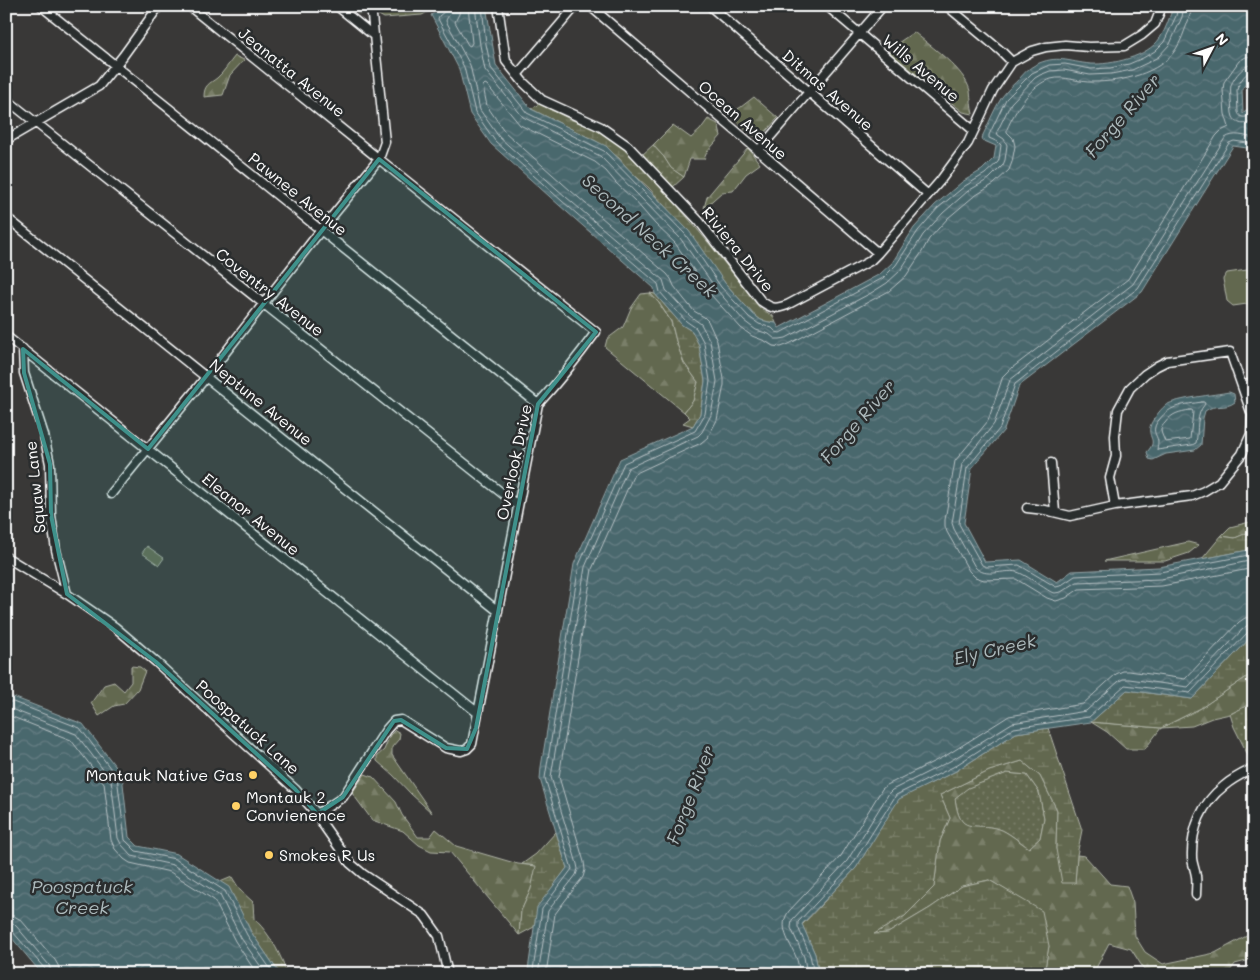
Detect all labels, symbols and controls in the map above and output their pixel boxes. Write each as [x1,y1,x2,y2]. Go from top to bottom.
street label: Jeanatta Avenue [234,22,350,121]
north arrow [1188,22,1238,72]
street label: Wills Avenue [878,29,965,106]
text: N [1212,29,1233,49]
street label: Ditmas Avenue [778,44,878,135]
water label: Forge River [1079,68,1165,162]
street label: Ocean Avenue [694,75,792,164]
street label: Pawnee Avenue [245,147,352,240]
water label: Second Neck Creek [577,168,723,303]
street label: Riviera Drive [698,202,779,296]
street label: Coventry Avenue [212,243,329,341]
street label: Neptune Avenue [206,354,317,450]
water label: Forge River [814,374,900,468]
street label: Overlook Drive [491,402,536,522]
street label: Squaw Lane [19,440,50,534]
street label: Eleanor Avenue [198,468,305,560]
water label: Ely Creek [951,628,1039,670]
street label: Poospatuck Lane [192,675,305,779]
water label: Forge River [660,742,720,847]
place label: Montauk Native Gas [86,764,243,785]
marker: Montauk Native Gas [247,769,259,781]
place label: Montauk 2 Convienence [246,786,346,825]
marker: Montauk 2 Convienence [230,800,242,812]
place label: Smokes R Us [279,844,375,865]
marker: Smokes R Us [263,849,275,861]
water label: Poospatuck Creek [31,874,133,919]

